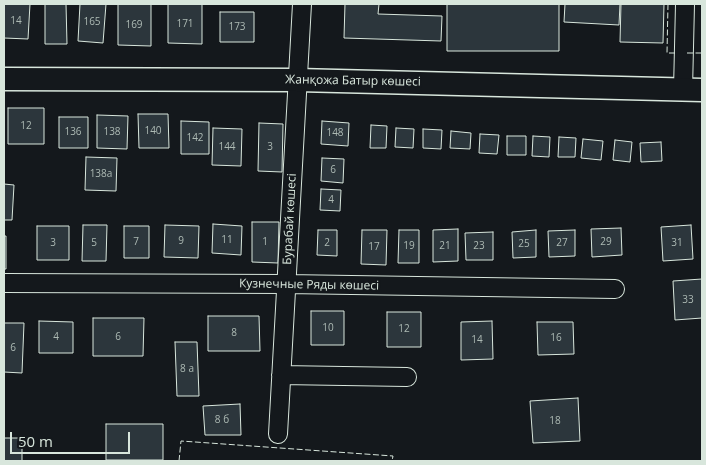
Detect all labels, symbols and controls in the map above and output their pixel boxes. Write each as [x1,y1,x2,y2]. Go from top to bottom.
house number: 14 [10,15,22,27]
house number: 165 [83,16,101,28]
house number: 171 [176,18,194,30]
house number: 169 [125,19,143,31]
house number: 173 [228,21,246,33]
street label: Жанқожа Батыр көшесі [285,73,421,89]
house number: 12 [20,120,32,132]
house number: 140 [144,125,162,137]
house number: 136 [64,126,82,138]
house number: 138 [103,126,121,138]
house number: 148 [326,127,344,139]
house number: 142 [186,132,204,144]
house number: 144 [218,141,236,153]
house number: 3 [267,141,273,153]
house number: 6 [330,164,336,176]
house number: 138а [90,168,112,180]
street label: Бурабай көшесі [280,173,300,265]
house number: 4 [328,194,334,206]
house number: 11 [221,234,233,246]
house number: 9 [178,235,184,247]
house number: 7 [133,236,139,248]
house number: 1 [262,236,268,248]
house number: 29 [600,236,612,248]
house number: 3 [50,237,56,249]
house number: 5 [91,237,97,249]
house number: 2 [324,237,330,249]
house number: 27 [556,237,568,249]
house number: 31 [671,237,683,249]
house number: 25 [518,238,530,250]
house number: 19 [403,240,415,252]
house number: 21 [439,240,451,252]
house number: 23 [473,240,485,252]
house number: 17 [368,241,380,253]
street label: Кузнечные Ряды көшесі [239,277,379,293]
house number: 33 [682,294,694,306]
house number: 10 [322,322,334,334]
house number: 12 [398,323,410,335]
house number: 8 [231,327,237,339]
house number: 4 [53,331,59,343]
house number: 6 [115,331,121,343]
house number: 16 [550,332,562,344]
house number: 14 [471,334,483,346]
house number: 6 [10,342,16,354]
house number: 8 a [180,363,194,375]
house number: 8 б [215,414,229,426]
house number: 18 [549,415,561,427]
scale bar [12,422,132,454]
text: 50 m [18,431,53,451]

